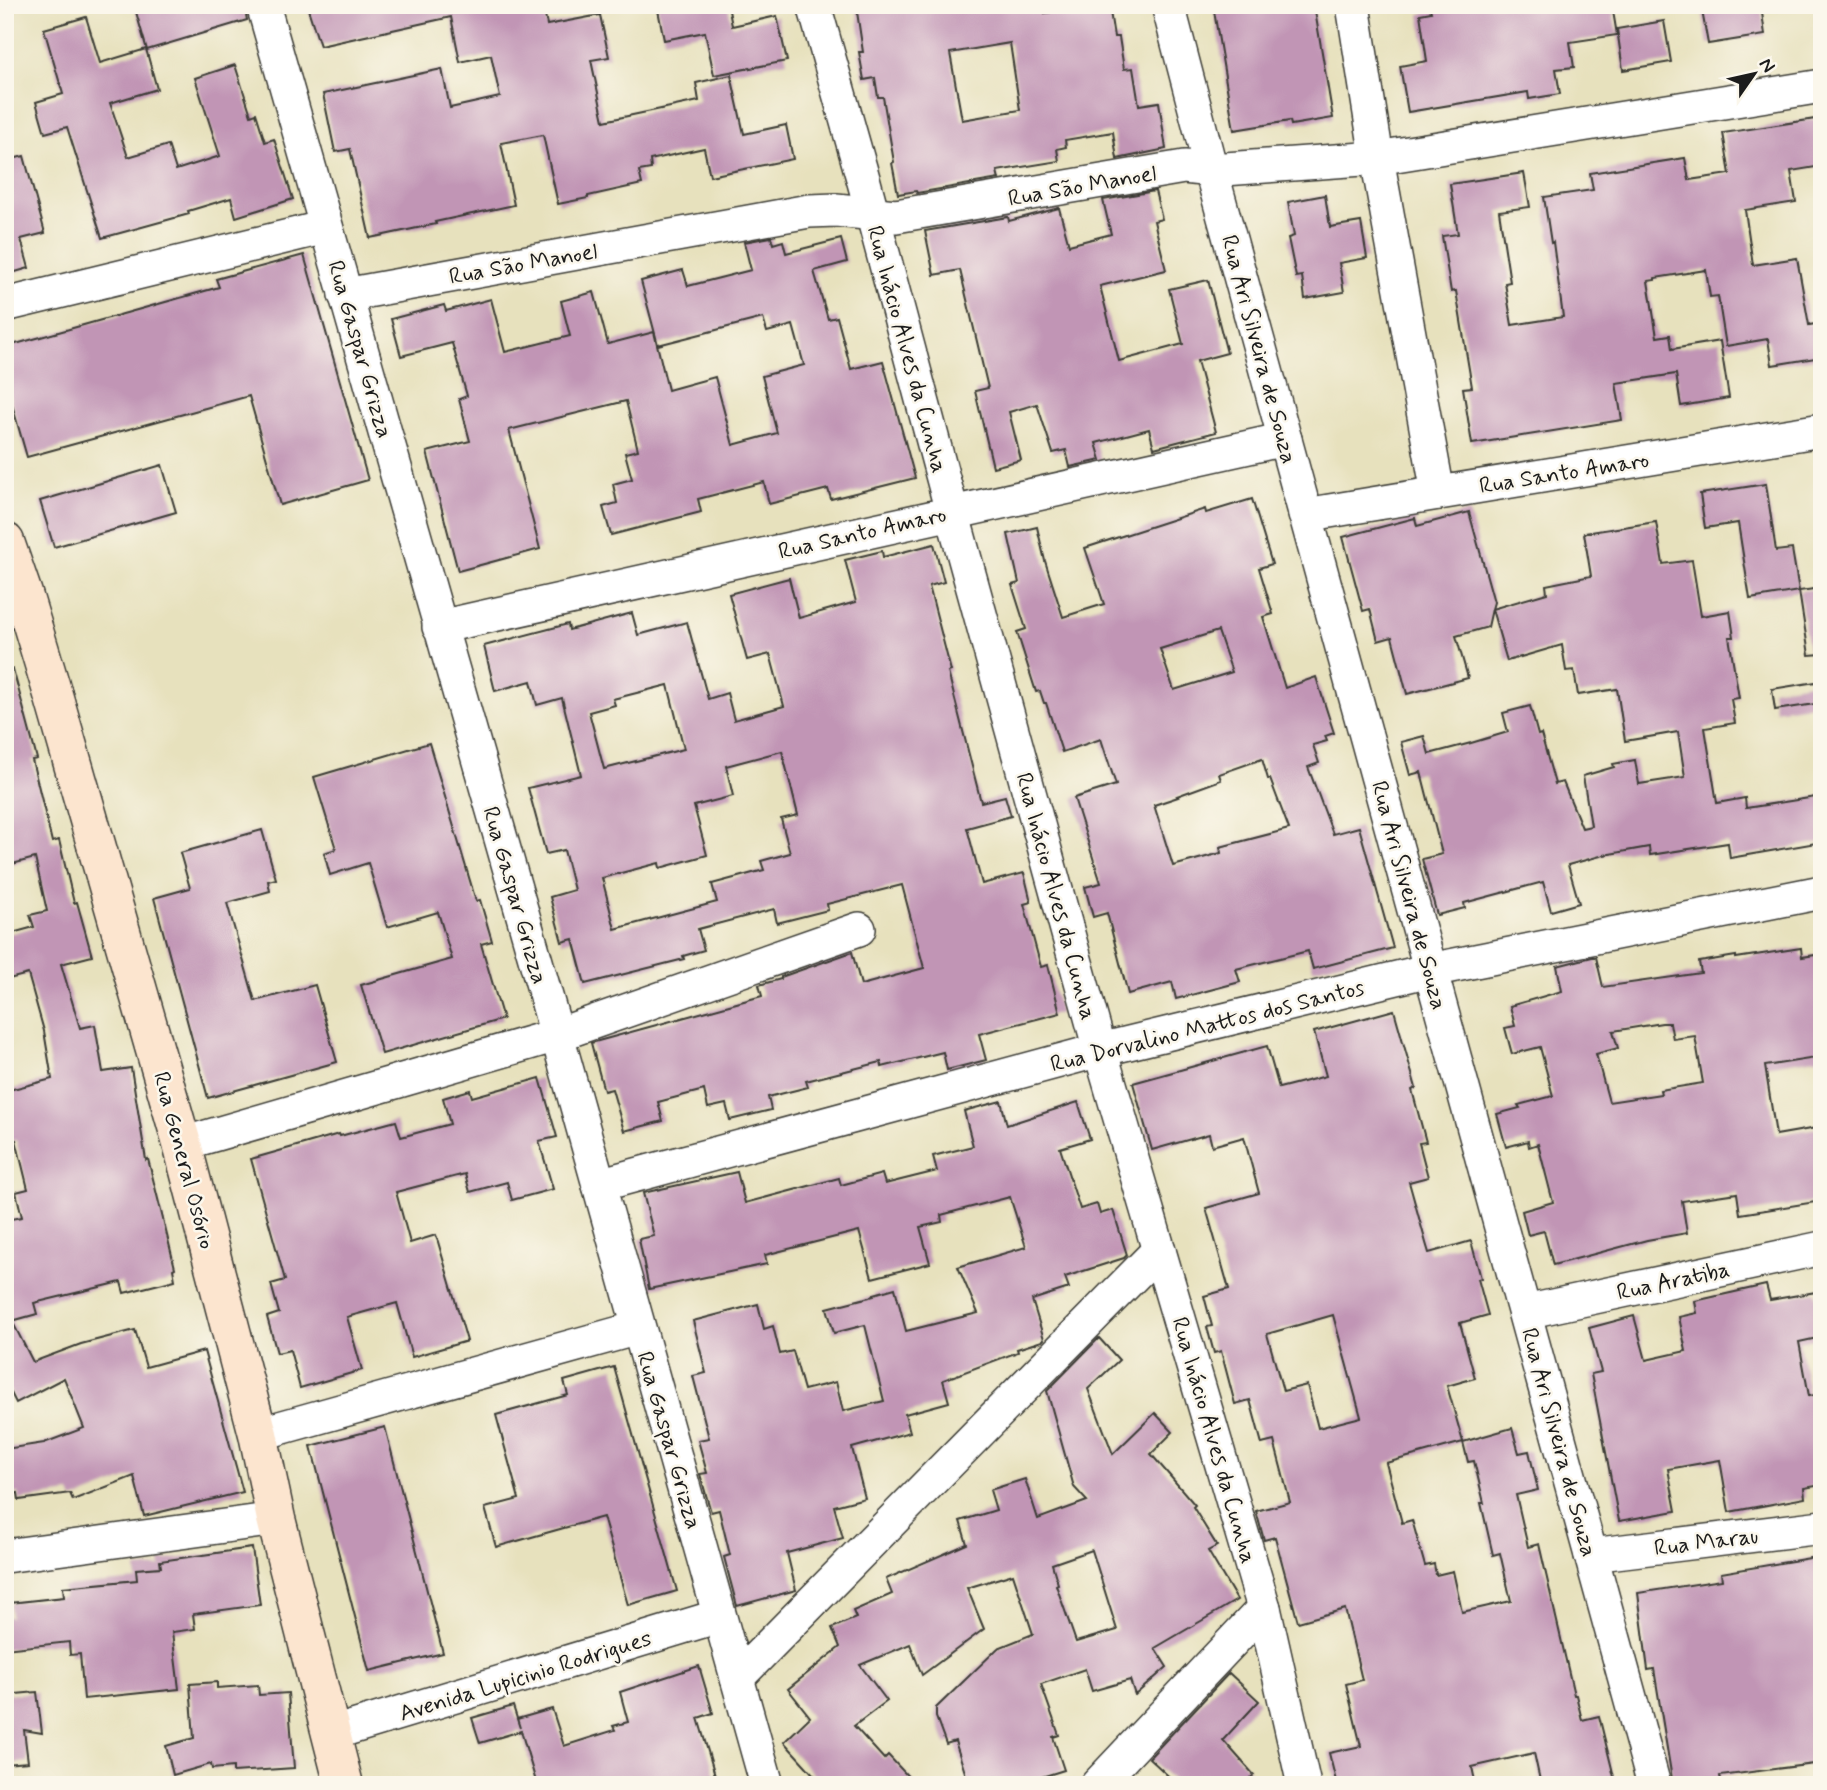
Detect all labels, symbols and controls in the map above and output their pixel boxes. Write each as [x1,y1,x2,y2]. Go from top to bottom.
north arrow [1718,38,1788,108]
text: N [1753,53,1781,78]
street label: Rua São Manoel [1006,159,1159,215]
street label: Rua Inácio Alves da Cunha [859,222,954,477]
street label: Rua Ari Silveira de Souza [1213,232,1303,467]
street label: Rua São Manoel [447,237,600,293]
street label: Rua Gaspar Grizza [319,257,399,442]
street label: Rua Santo Amaro [1477,446,1651,502]
street label: Rua Santo Amaro [775,500,949,568]
street label: Rua Inácio Alves da Cunha [1008,769,1103,1024]
street label: Rua Ari Silveira de Souza [1363,778,1453,1013]
street label: Rua Gaspar Grizza [474,803,554,988]
street label: Rua Dorvalino Mattos dos Santos [1048,973,1367,1080]
street label: Rua General Osório [145,1069,221,1253]
street label: Rua Aratiba [1614,1255,1733,1309]
street label: Rua Inácio Alves da Cunha [1164,1314,1263,1567]
street label: Rua Ari Silveira de Souza [1513,1325,1603,1560]
street label: Rua Gaspar Grizza [628,1348,708,1533]
street label: Rua Marau [1653,1522,1760,1564]
street label: Avenida Lupicinio Rodrigues [396,1624,655,1730]

